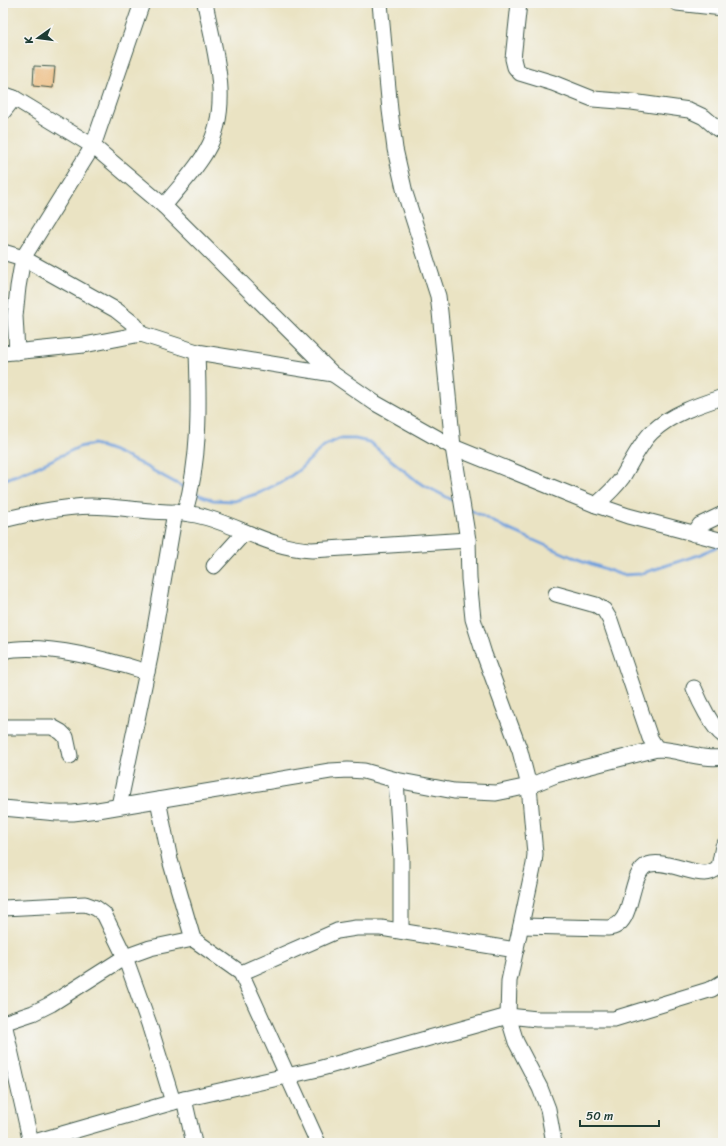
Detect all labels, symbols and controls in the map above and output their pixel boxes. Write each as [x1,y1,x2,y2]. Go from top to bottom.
north arrow [18,18,58,58]
text: K [18,33,39,47]
scale bar [580,1102,659,1128]
text: 50 m [586,1105,613,1127]

